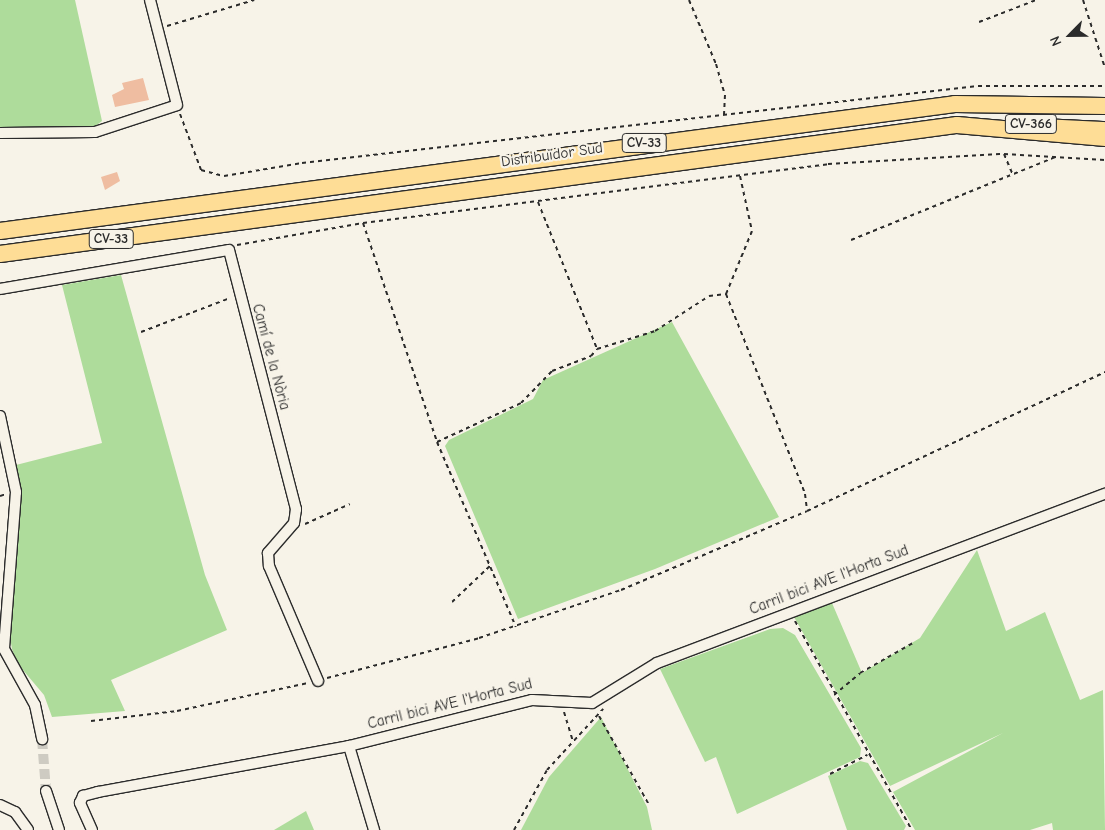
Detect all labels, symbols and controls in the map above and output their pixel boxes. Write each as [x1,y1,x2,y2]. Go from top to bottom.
north arrow [1045,10,1095,60]
text: N [1046,34,1065,49]
road number: CV-366 [1005,112,1057,136]
road number: CV-33 [622,132,666,154]
street label: Distribuïdor Sud [500,139,604,171]
road number: CV-33 [88,228,134,250]
street label: Camí de la Nòria [248,302,294,412]
street label: Carril bici AVE l'Horta Sud [747,541,911,619]
street label: Carril bici AVE l'Horta Sud [366,675,534,733]

